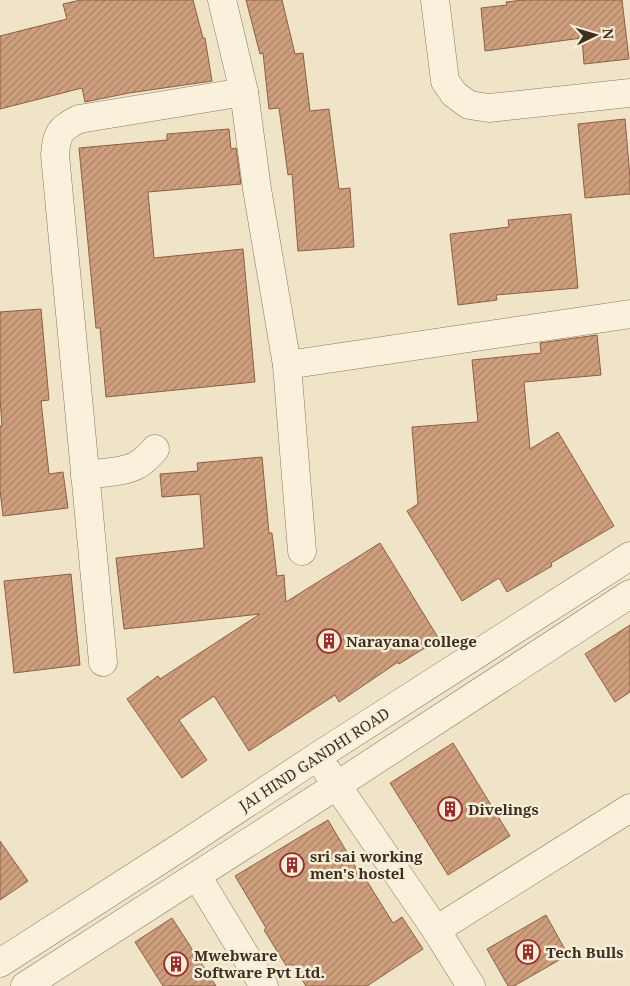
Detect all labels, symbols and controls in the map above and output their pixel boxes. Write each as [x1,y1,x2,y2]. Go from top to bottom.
north arrow [570,10,620,60]
text: N [599,27,618,40]
building icon: Narayana college [316,628,342,654]
place label: Narayana college [346,631,477,651]
street label: JAI HIND GANDHI ROAD [234,703,393,816]
building icon: Divelings [437,796,463,822]
place label: Divelings [468,799,539,819]
place label: sri sai working men's hostel [310,846,423,883]
building icon: sri sai working men's hostel [279,852,305,878]
building icon: Tech Bulls [515,939,541,965]
place label: Tech Bulls [546,942,623,962]
place label: Mwebware Software Pvt Ltd. [194,945,325,982]
building icon: Mwebware Software Pvt Ltd. [163,951,189,977]

